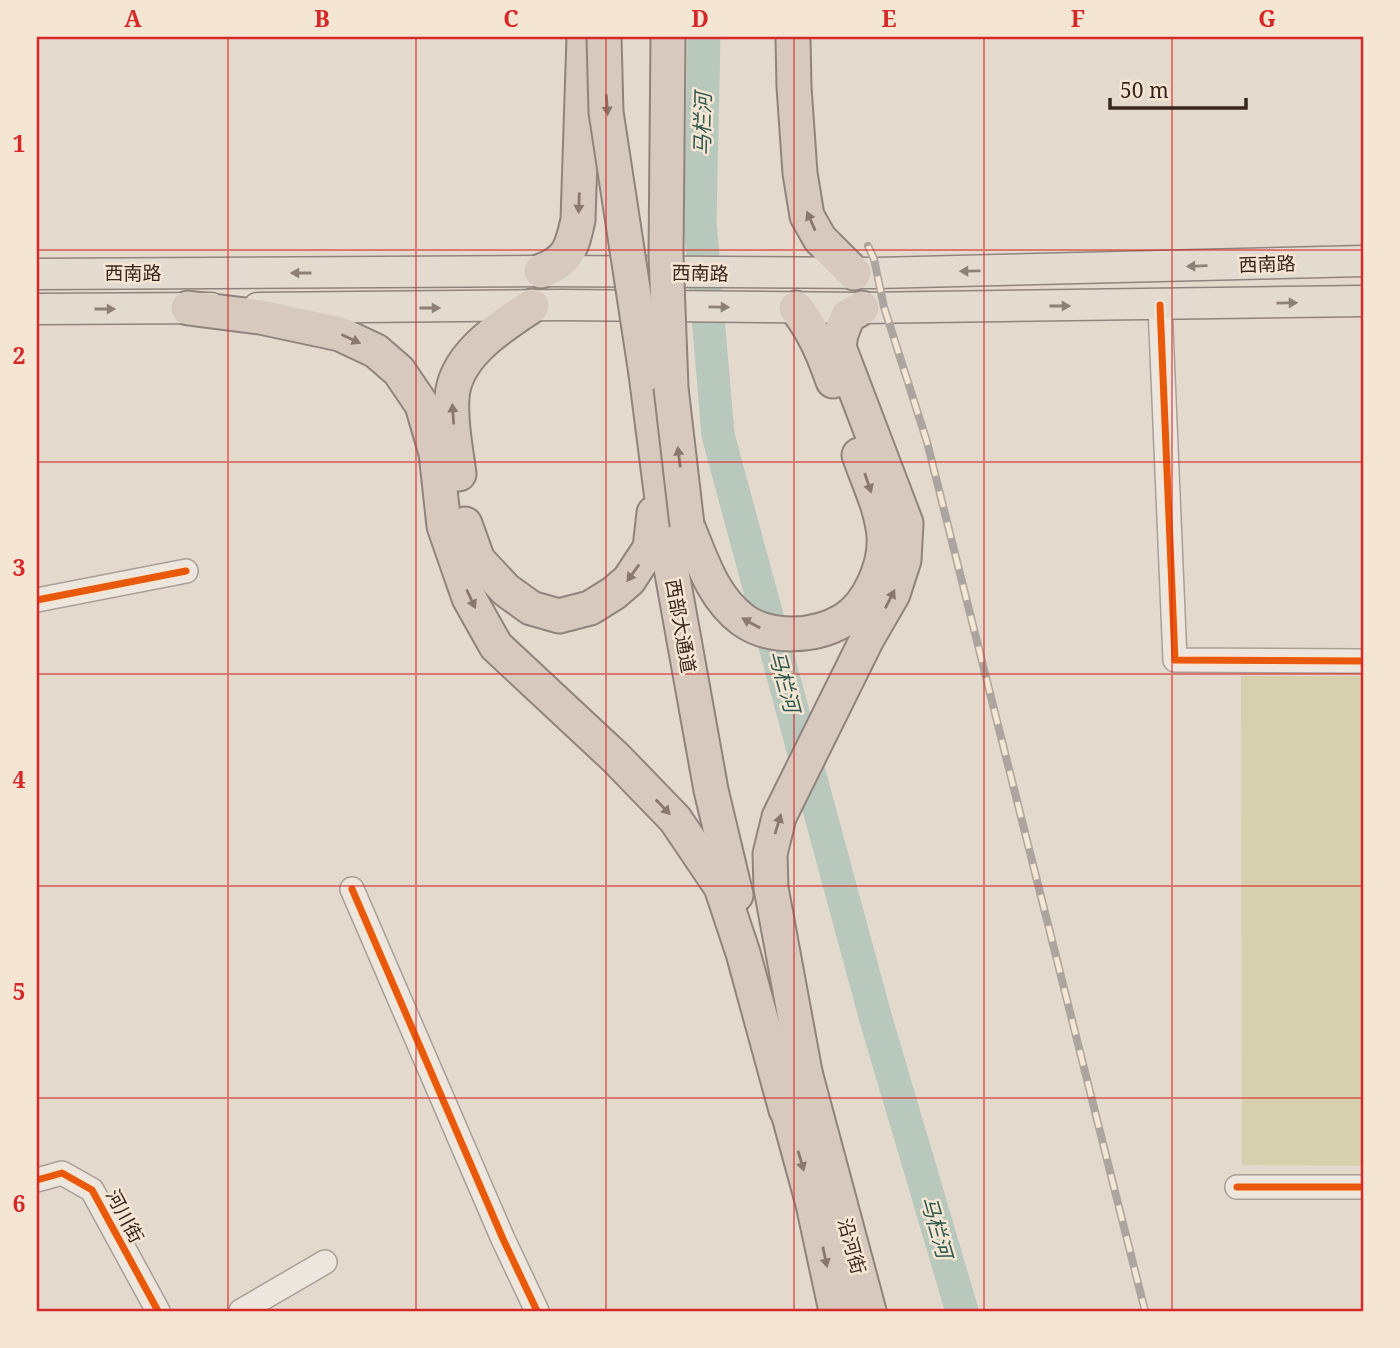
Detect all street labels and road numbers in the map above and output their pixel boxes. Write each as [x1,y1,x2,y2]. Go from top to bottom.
street label: 西南路 [1238,250,1296,278]
street label: 西南路 [104,260,162,286]
street label: 西南路 [671,260,729,286]
street label: 西部大通道 [660,577,702,675]
street label: 河川街 [100,1185,150,1247]
street label: 沿河街 [832,1215,872,1277]

